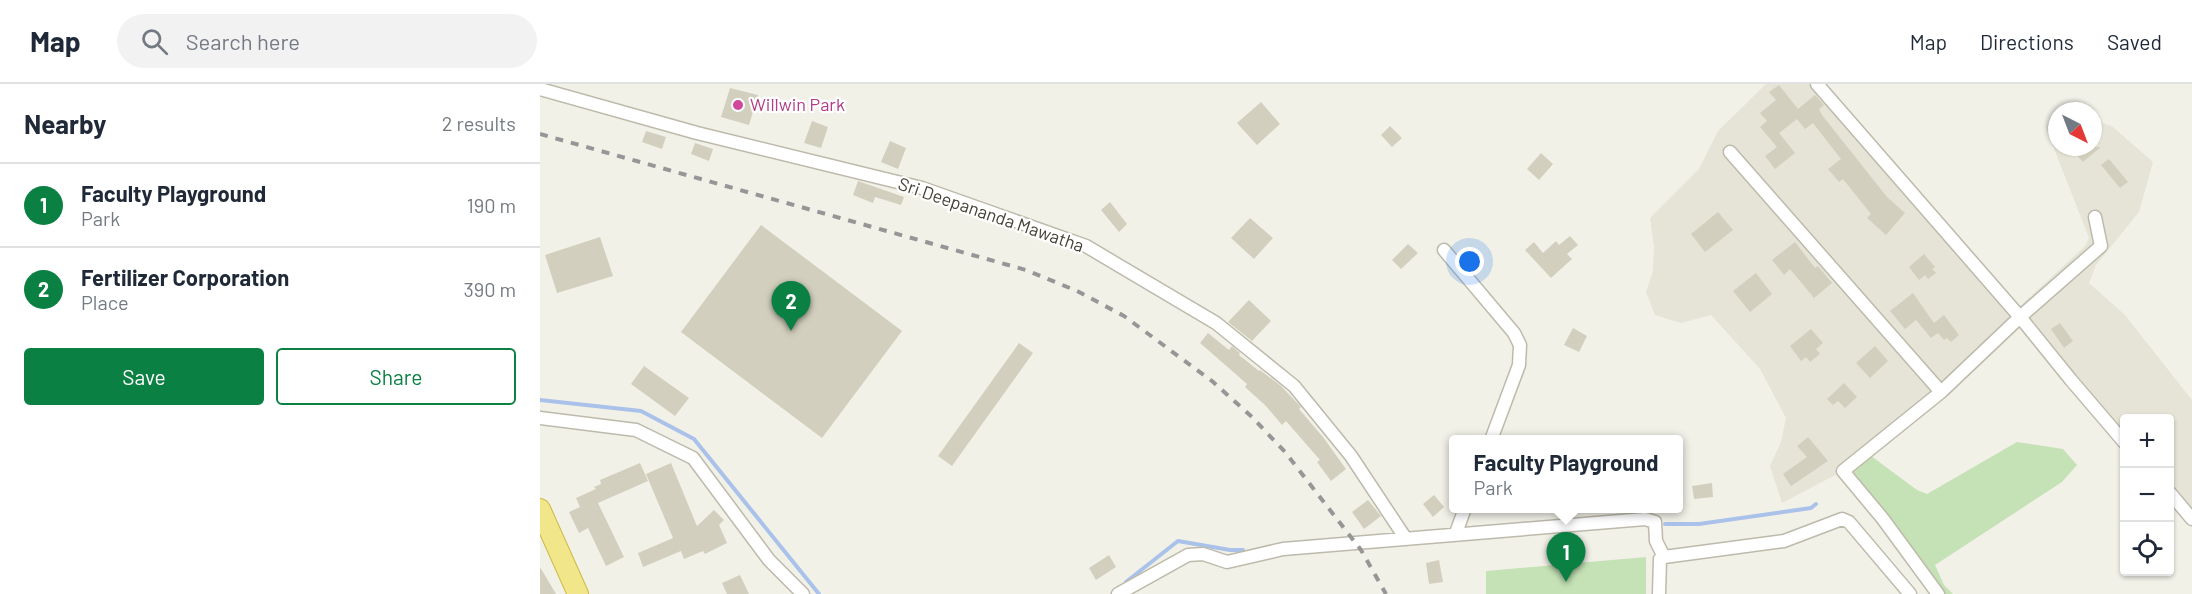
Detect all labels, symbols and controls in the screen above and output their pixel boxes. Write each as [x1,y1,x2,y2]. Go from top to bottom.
search box [117,14,537,68]
text: Map [30,24,81,58]
icon: search [138,25,171,58]
text: Search here [186,28,300,54]
text: Map [1910,29,1947,54]
text: Directions [1980,29,2074,54]
text: Saved [2107,29,2162,54]
place label: Willwin Park [750,93,845,115]
marker: Willwin Park [731,98,745,112]
north arrow [2048,102,2102,156]
text: Nearby [24,108,106,139]
text: 2 results [442,111,516,135]
street label: Sri Deepananda Mawatha [895,172,1087,256]
text: Faculty Playground [81,180,266,206]
text: 1 [40,193,47,217]
text: 190 m [467,193,516,217]
text: Park [81,206,120,230]
your location [1455,247,1484,276]
text: Fertilizer Corporation [81,264,289,290]
text: 2 [38,277,49,301]
text: 390 m [463,277,516,301]
pin: 2 [772,282,810,331]
text: Place [81,290,129,314]
button: Save [24,348,264,405]
button: Share [276,348,516,405]
map controls [2120,414,2174,576]
button: + [2120,414,2174,468]
popup [1449,435,1683,513]
text: Faculty Playground [1473,449,1659,475]
button: − [2120,468,2174,522]
text: Park [1473,475,1513,499]
button: locate [2120,522,2174,576]
pin: 1 [1546,532,1586,582]

